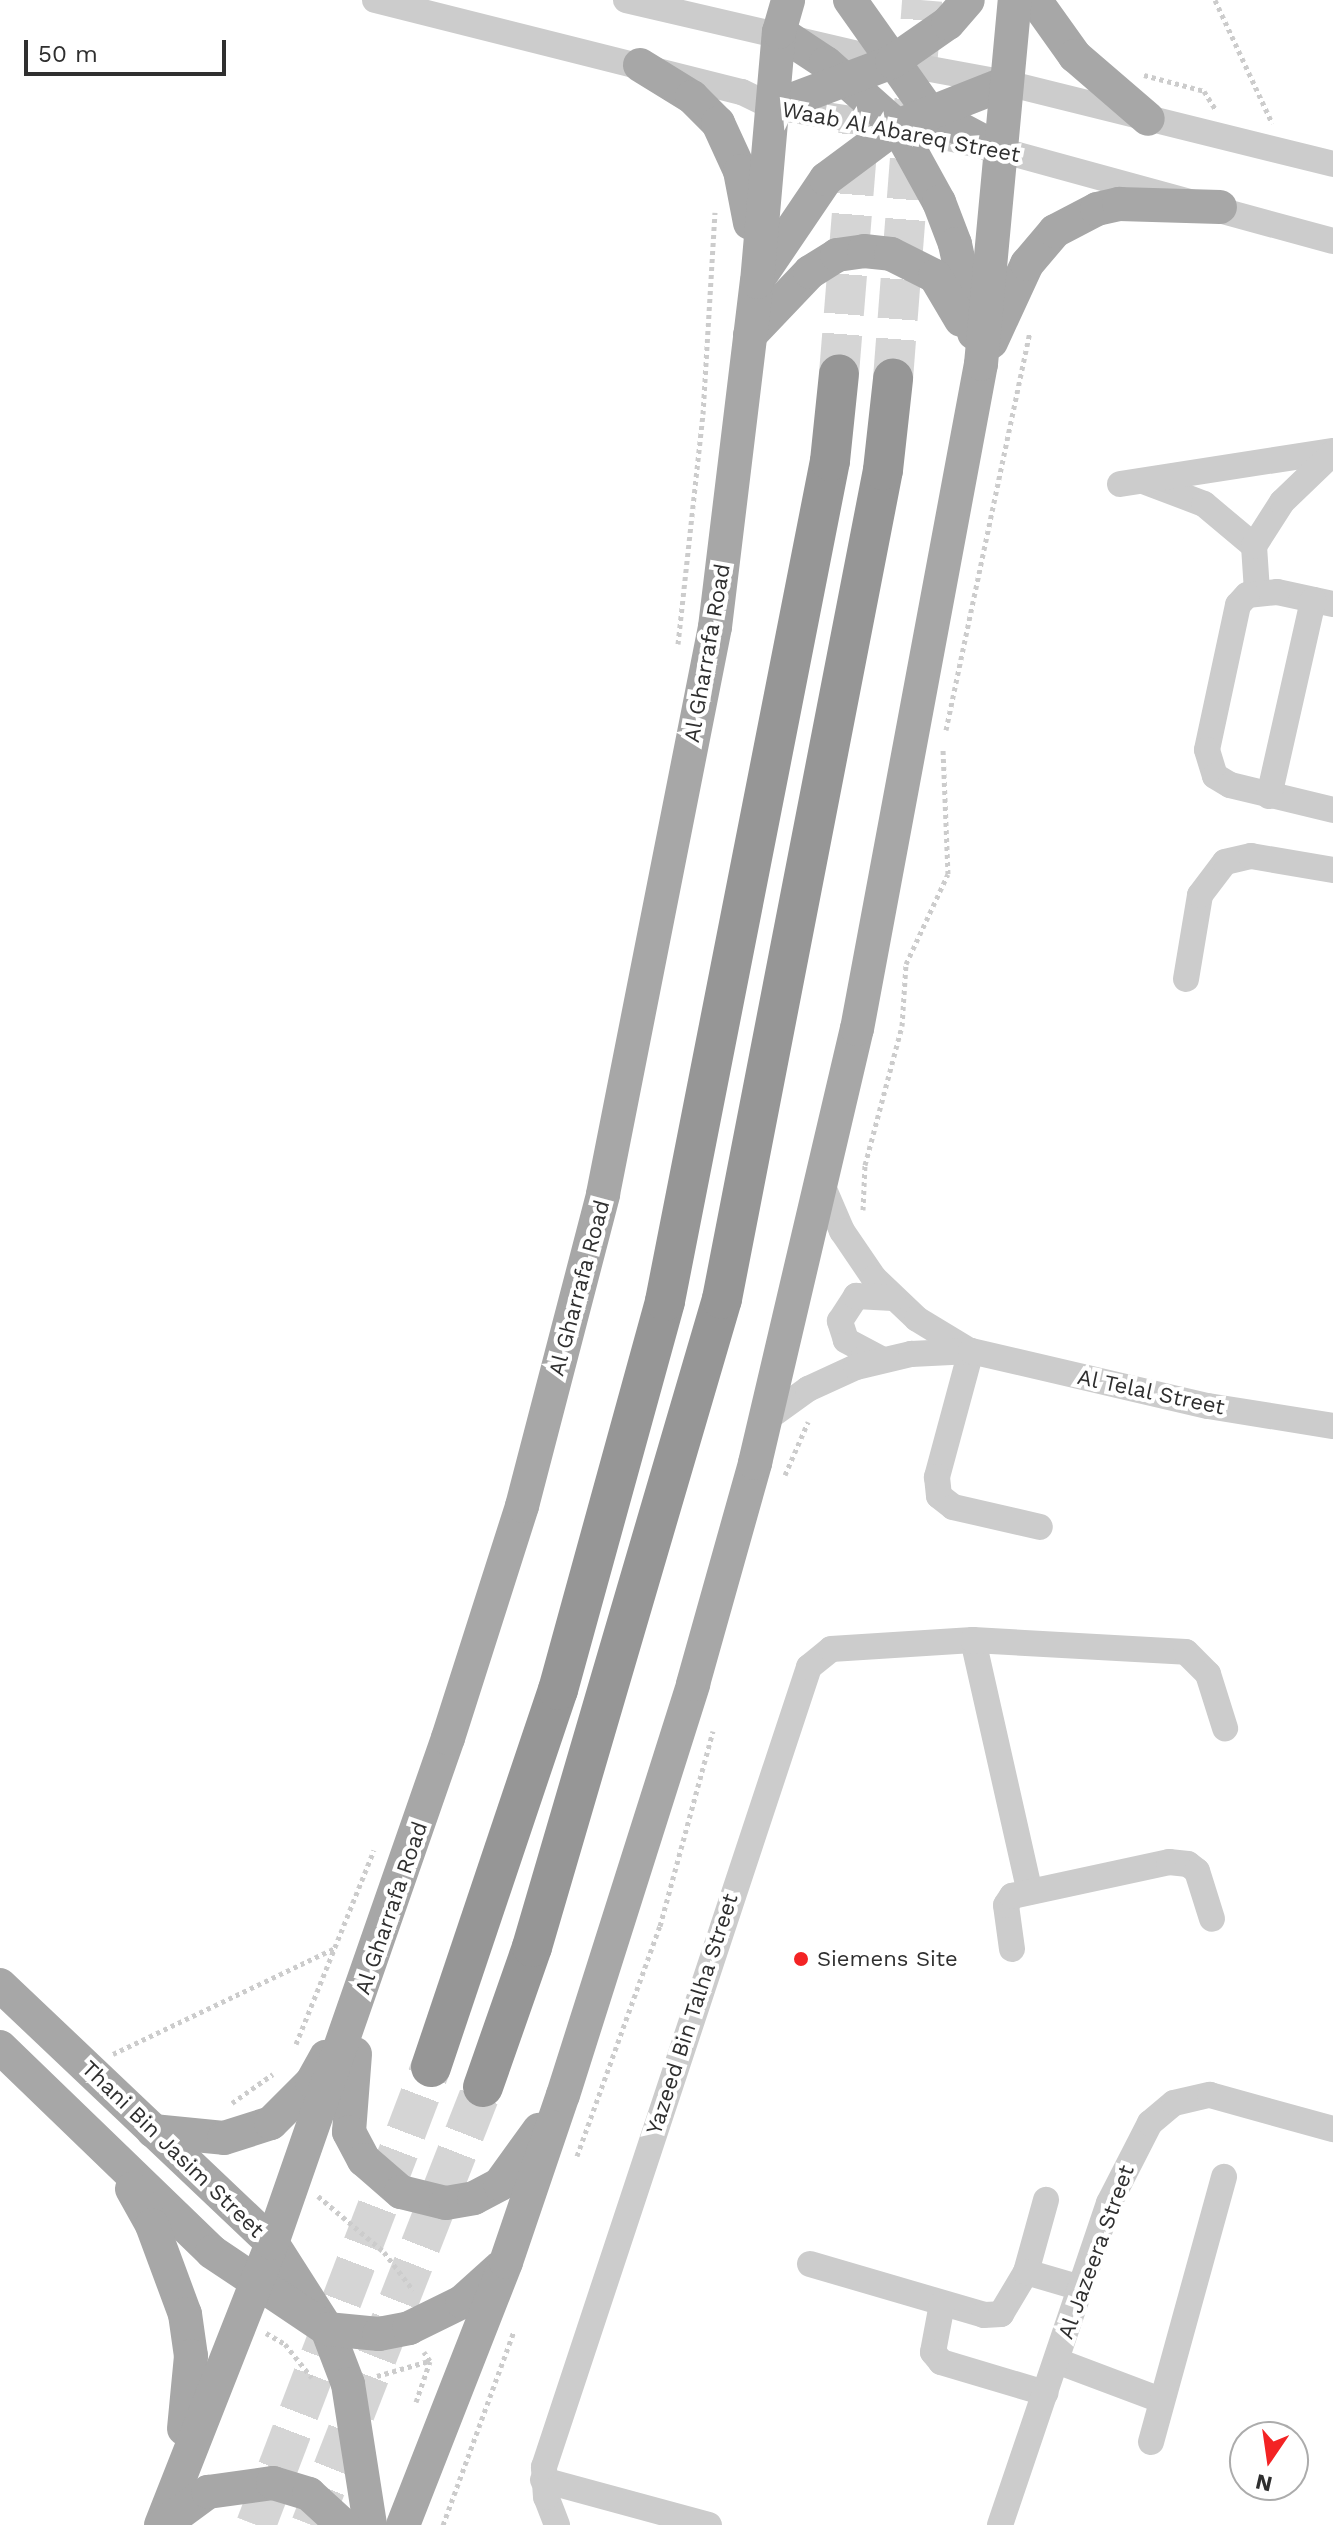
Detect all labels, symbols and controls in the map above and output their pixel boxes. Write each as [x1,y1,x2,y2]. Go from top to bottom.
scale bar [28,24,230,74]
text: 50 m [38,40,98,68]
street label: Waab Al Abareq Street [778,96,1024,168]
street label: Al Gharrafa Road [678,561,736,745]
street label: Al Gharrafa Road [543,1197,615,1379]
street label: Al Telal Street [1074,1363,1228,1421]
street label: Al Gharrafa Road [349,1817,433,1999]
street label: Yazeed Bin Talha Street [640,1890,744,2138]
place label: Siemens Site [817,1946,958,1972]
marker: Siemens Site [792,1950,810,1968]
street label: Thani Bin Jasim Street [76,2055,270,2243]
street label: Al Jazeera Street [1052,2161,1140,2343]
north arrow [1229,2421,1309,2501]
text: N [1253,2469,1275,2497]

